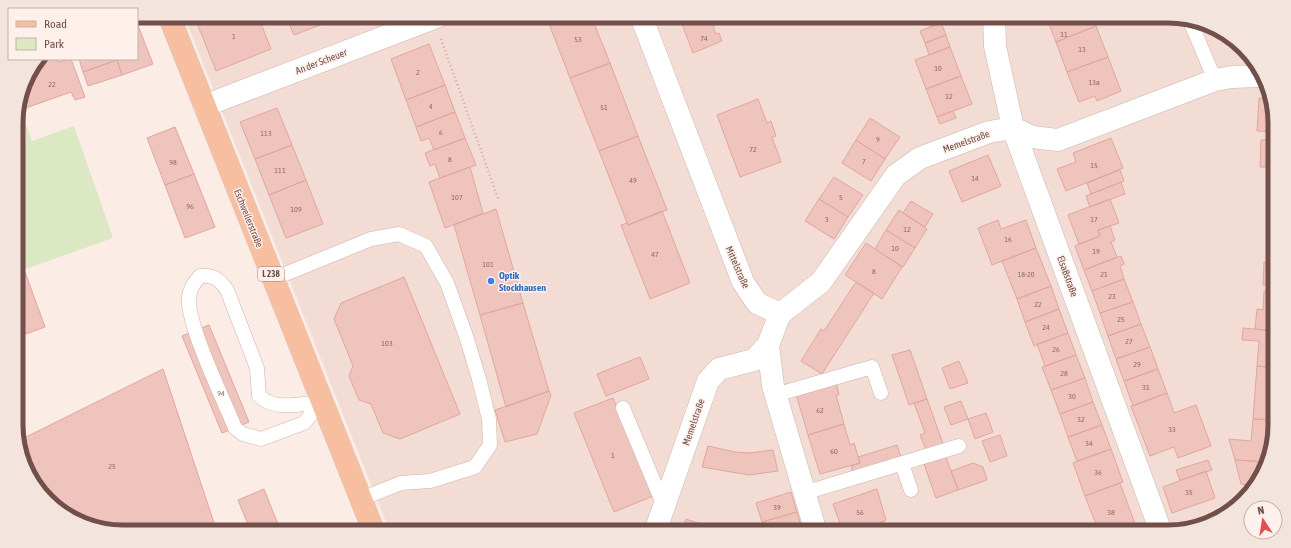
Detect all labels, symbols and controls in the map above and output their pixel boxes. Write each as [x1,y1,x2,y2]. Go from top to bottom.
legend [8,8,138,60]
text: Road [44,17,67,31]
house number: 11 [1060,30,1068,39]
house number: 1 [232,32,236,41]
house number: 74 [700,34,708,43]
house number: 53 [574,35,582,44]
text: Park [44,37,65,51]
house number: 13 [1078,45,1086,54]
street label: An der Scheuer [294,46,349,76]
house number: 10 [934,64,942,73]
house number: 2 [416,68,420,77]
house number: 13a [1088,78,1100,87]
house number: 22 [48,80,56,89]
house number: 12 [945,92,953,101]
house number: 4 [429,102,433,111]
house number: 51 [600,103,608,112]
house number: 6 [439,128,443,137]
street label: Memelstraße [941,128,991,155]
house number: 113 [260,129,272,138]
house number: 9 [876,135,880,144]
house number: 72 [749,145,757,154]
house number: 8 [448,155,452,164]
house number: 7 [862,157,866,166]
house number: 98 [169,158,177,167]
house number: 15 [1090,161,1098,170]
house number: 111 [274,166,286,175]
house number: 14 [971,174,979,183]
house number: 49 [629,176,637,185]
street label: Eschweilerstraße [232,187,265,249]
house number: 107 [451,193,463,202]
house number: 5 [839,193,843,202]
house number: 96 [186,202,194,211]
house number: 109 [290,205,302,214]
house number: 3 [825,215,829,224]
house number: 17 [1090,215,1098,224]
house number: 12 [903,225,911,234]
house number: 16 [1004,235,1012,244]
street label: Mittelstraße [723,244,752,290]
house number: 10 [891,244,899,253]
house number: 19 [1092,247,1100,256]
house number: 47 [651,250,659,259]
street label: Elsaßstraße [1055,254,1080,299]
house number: 101 [482,260,494,269]
road number: L 238 [258,267,284,281]
house number: 8 [872,267,876,276]
place label: Optik Stockhausen [499,270,546,293]
house number: 18-20 [1017,270,1035,279]
house number: 21 [1100,270,1108,279]
marker: Optik Stockhausen [486,276,496,286]
house number: 23 [1108,292,1116,301]
house number: 22 [1034,300,1042,309]
house number: 25 [1117,315,1125,324]
house number: 24 [1042,323,1050,332]
house number: 27 [1125,337,1133,346]
house number: 103 [381,339,393,348]
house number: 26 [1052,345,1060,354]
house number: 29 [1133,360,1141,369]
house number: 28 [1060,369,1068,378]
house number: 31 [1142,383,1150,392]
house number: 94 [217,389,225,398]
house number: 30 [1068,392,1076,401]
street label: Memelstraße [680,397,707,447]
house number: 62 [816,406,824,415]
house number: 32 [1077,415,1085,424]
house number: 33 [1168,425,1176,434]
house number: 34 [1085,439,1093,448]
house number: 60 [830,447,838,456]
house number: 1 [611,451,615,460]
house number: 25 [108,462,116,471]
house number: 36 [1094,468,1102,477]
house number: 35 [1185,488,1193,497]
north arrow [1243,500,1283,540]
house number: 39 [773,503,781,512]
text: N [1256,504,1265,517]
house number: 56 [856,508,864,517]
house number: 38 [1107,508,1115,517]

